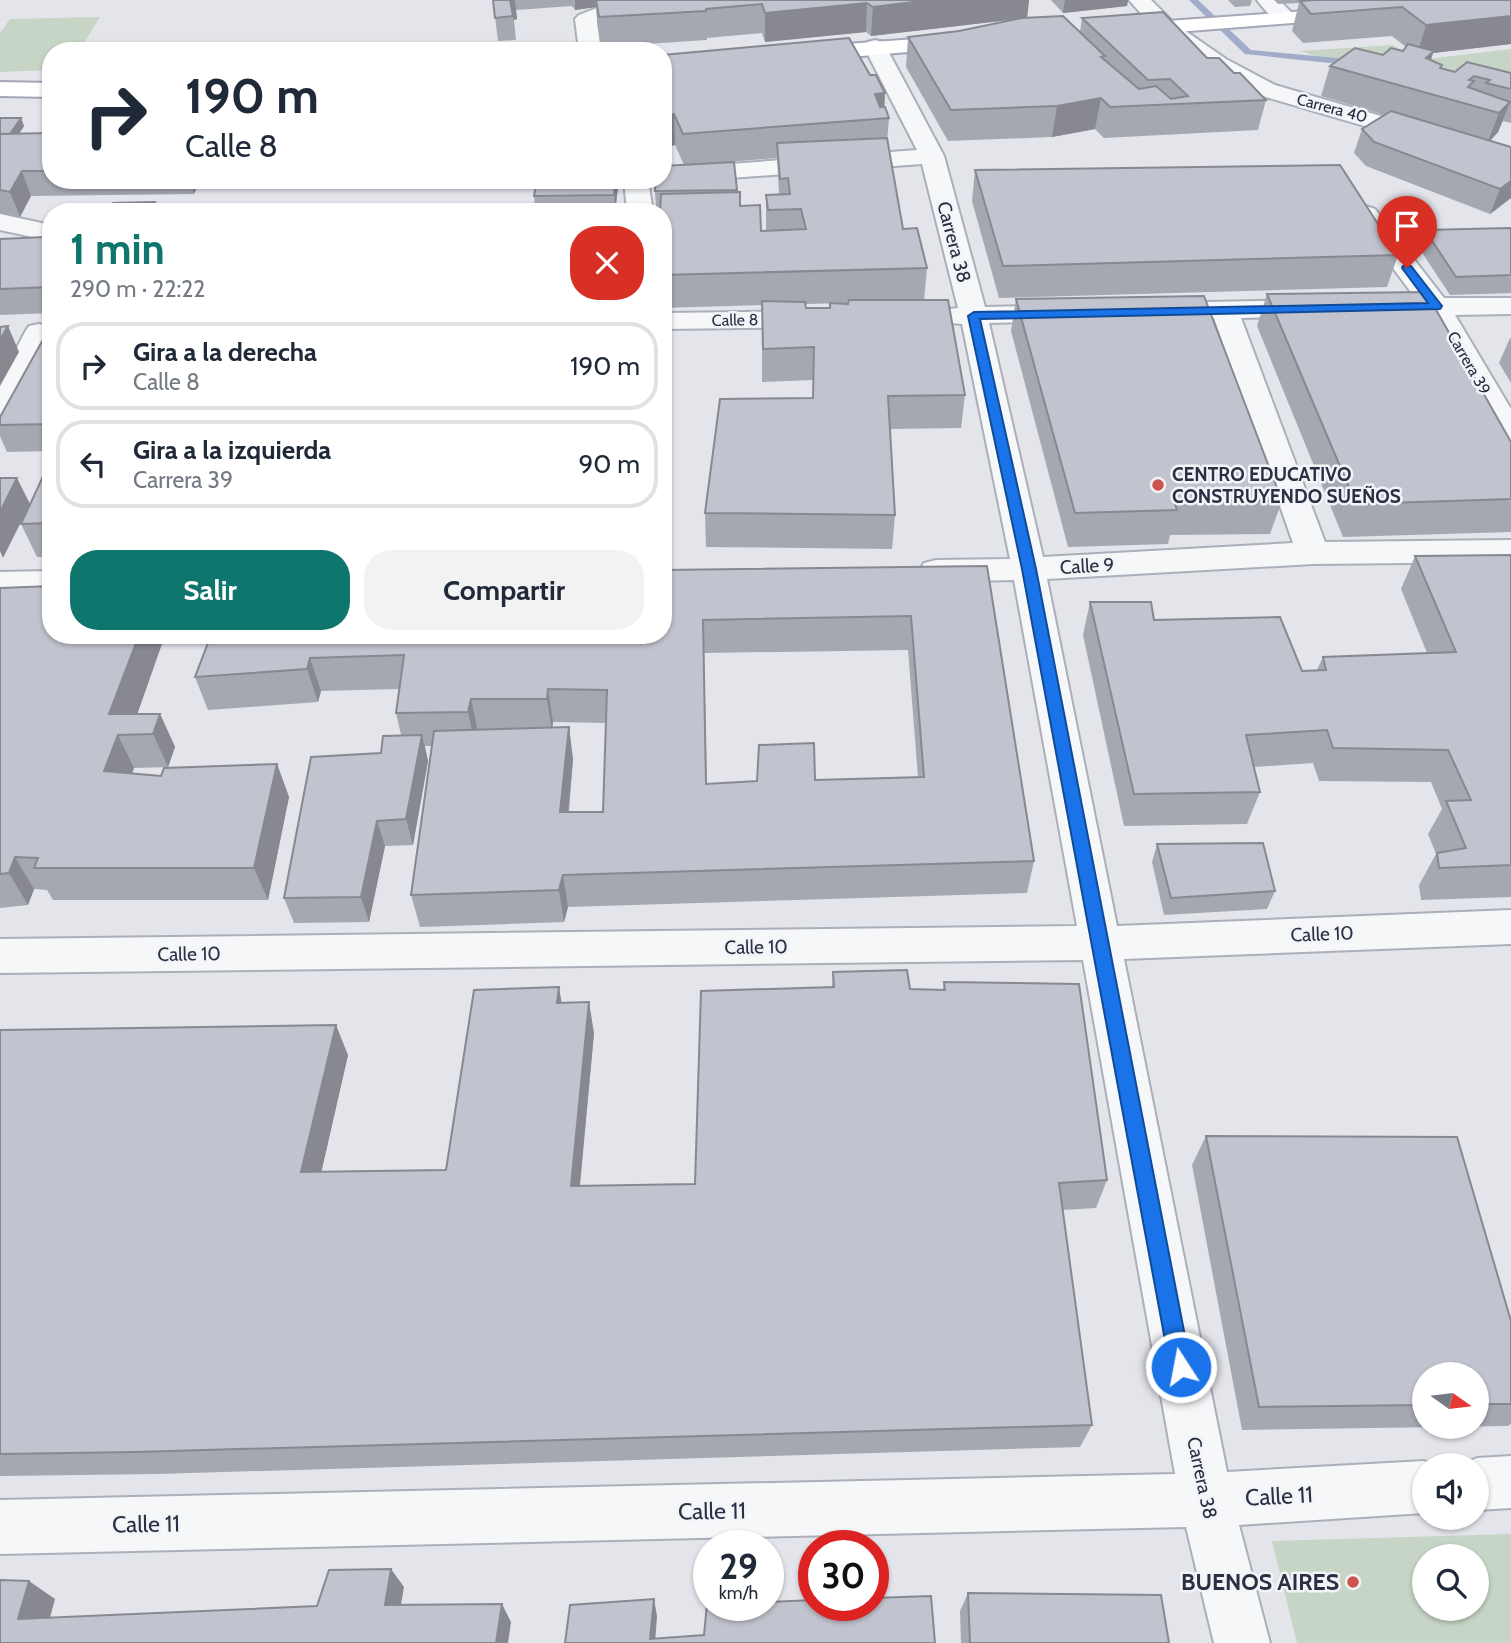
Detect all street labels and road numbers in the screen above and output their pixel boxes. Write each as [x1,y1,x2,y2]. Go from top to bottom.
street label: Carrera 40 [1295,89,1369,127]
street label: Carrera 38 [932,199,976,285]
street label: Calle 8 [712,310,758,330]
street label: Carrera 39 [1443,328,1495,398]
street label: Calle 9 [1059,553,1115,579]
street label: Calle 10 [1290,921,1354,947]
street label: Calle 10 [724,935,788,959]
street label: Calle 10 [157,942,221,966]
street label: Carrera 38 [1182,1435,1222,1521]
street label: Calle 11 [1244,1480,1314,1512]
street label: Calle 11 [678,1496,746,1526]
street label: Calle 11 [112,1509,180,1539]

